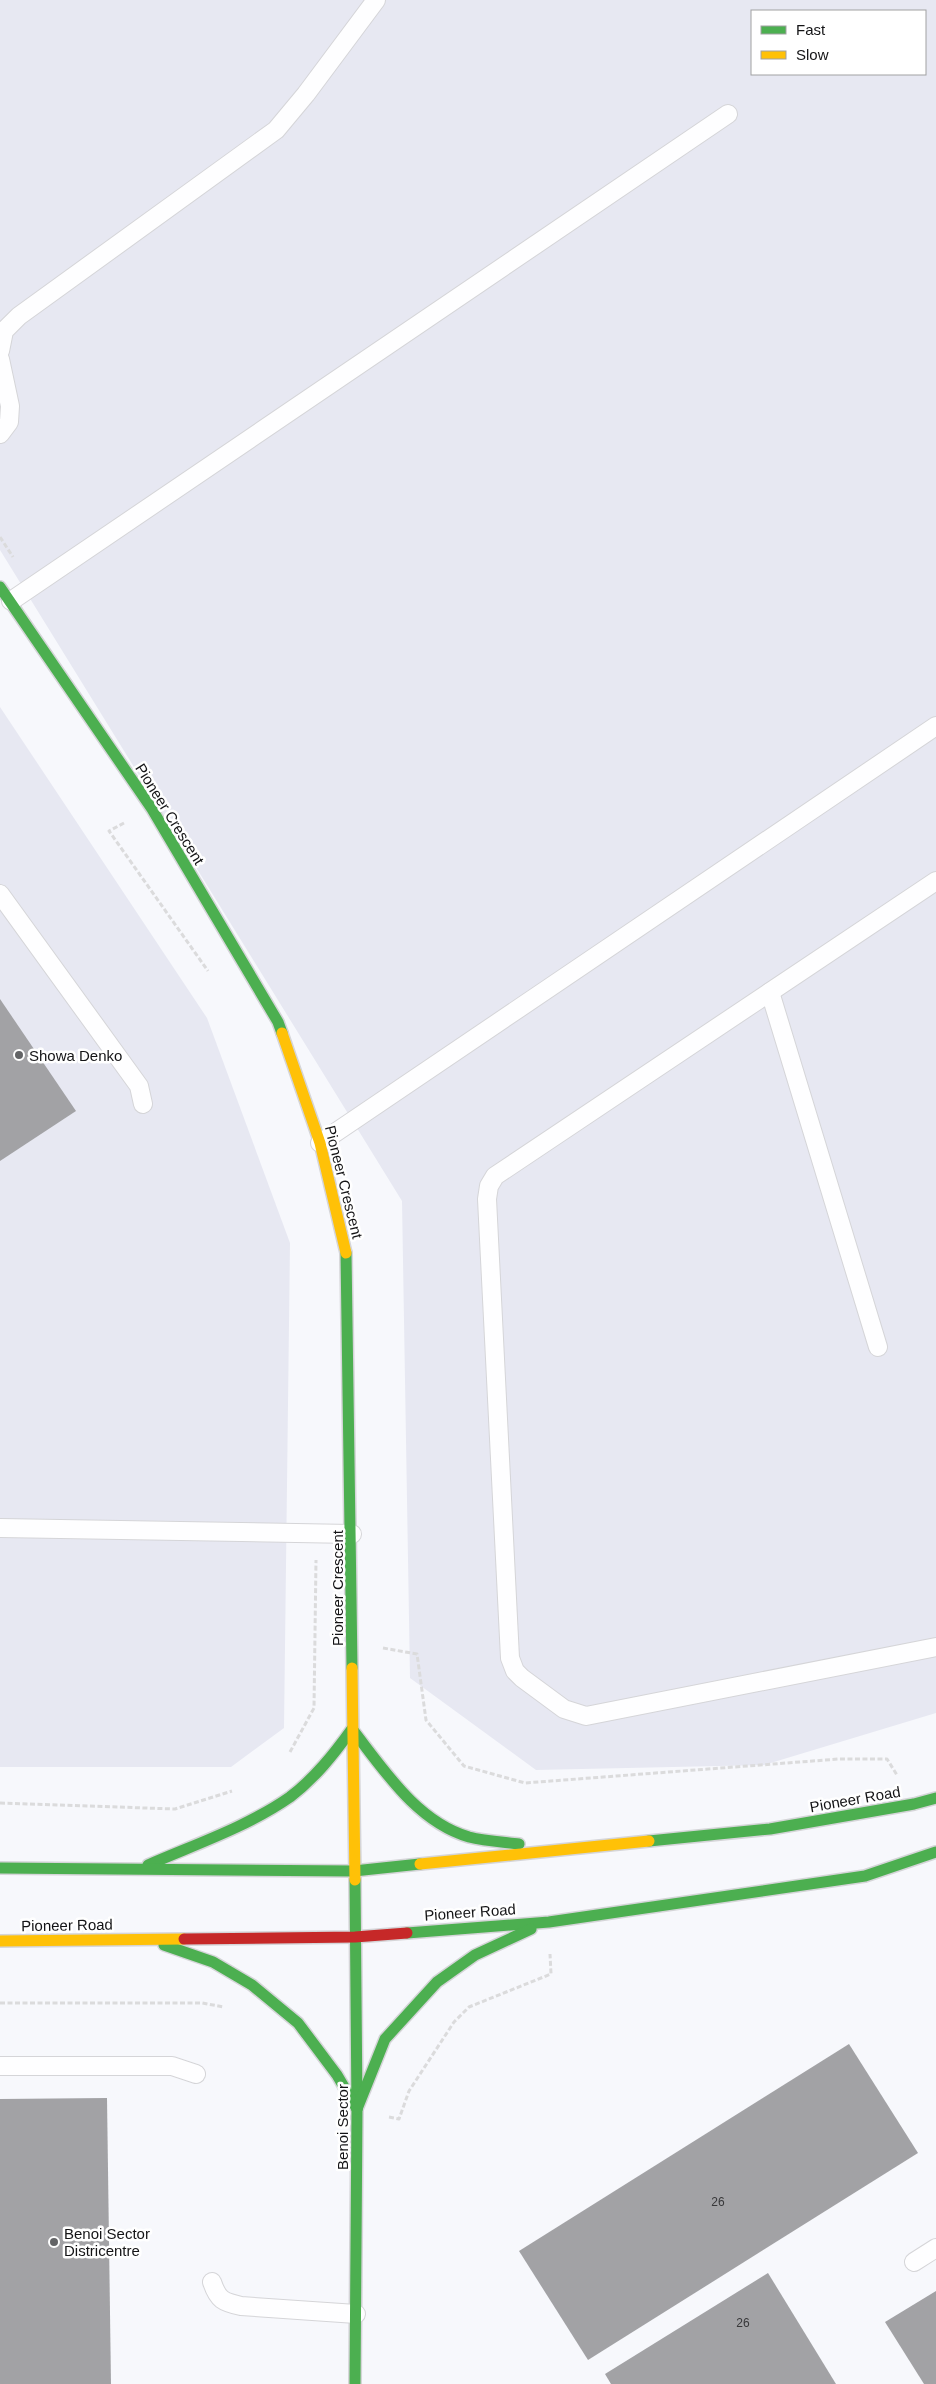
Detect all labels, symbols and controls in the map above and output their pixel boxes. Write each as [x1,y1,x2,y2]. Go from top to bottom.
legend [751,10,926,75]
text: Fast [796,21,826,38]
text: Slow [796,46,829,63]
street label: Pioneer Crescent [132,760,208,868]
place label: Showa Denko [29,1047,122,1064]
marker: Showa Denko [13,1049,25,1061]
street label: Pioneer Crescent [322,1124,366,1241]
street label: Pioneer Crescent [329,1529,346,1646]
street label: Pioneer Road [808,1783,902,1815]
street label: Pioneer Road [424,1900,516,1924]
street label: Pioneer Road [21,1916,113,1934]
street label: Benoi Sector [334,2084,351,2170]
house number: 26 [711,2195,725,2209]
place label: Benoi Sector Districentre [64,2225,150,2259]
marker: Benoi Sector Districentre [48,2236,60,2248]
house number: 26 [736,2316,750,2330]

